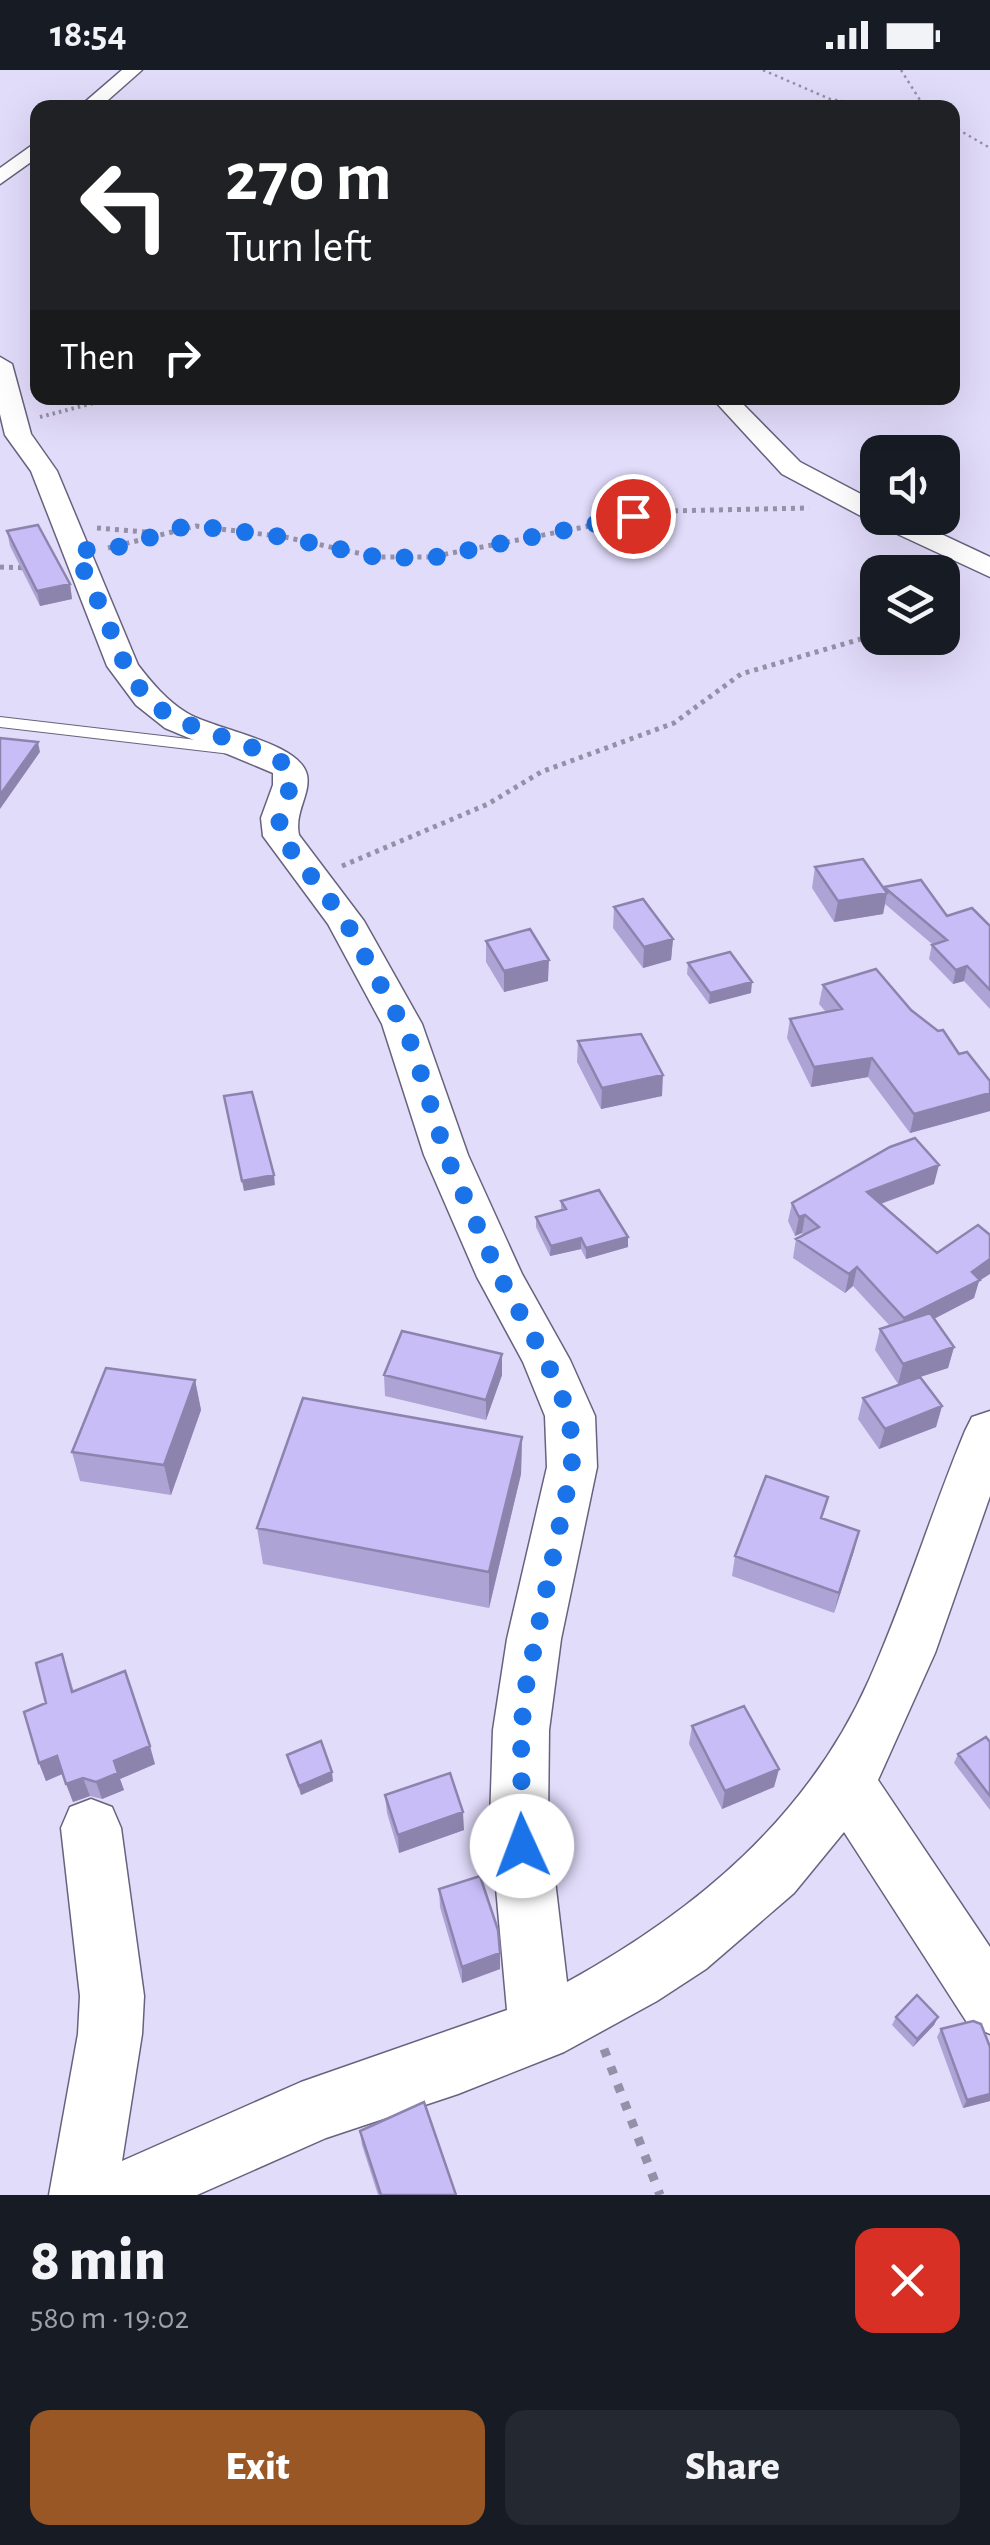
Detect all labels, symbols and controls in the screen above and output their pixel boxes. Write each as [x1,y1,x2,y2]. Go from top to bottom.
text: 18:54 [50,16,127,54]
icon: left [60,140,190,270]
text: 270 m [225,143,392,213]
text: Turn left [225,225,372,270]
icon: right [155,330,210,385]
text: Then [60,339,135,377]
map controls [860,435,960,655]
button: sound [860,435,960,535]
pin [591,474,676,559]
icon: arrive [606,489,661,544]
button: layers [860,555,960,655]
position arrow [470,1794,574,1898]
button: close [855,2228,960,2333]
text: 8 min [30,2231,166,2291]
text: 580 m · 19:02 [30,2302,189,2334]
button: Exit [30,2410,485,2525]
button: Share [505,2410,960,2525]

